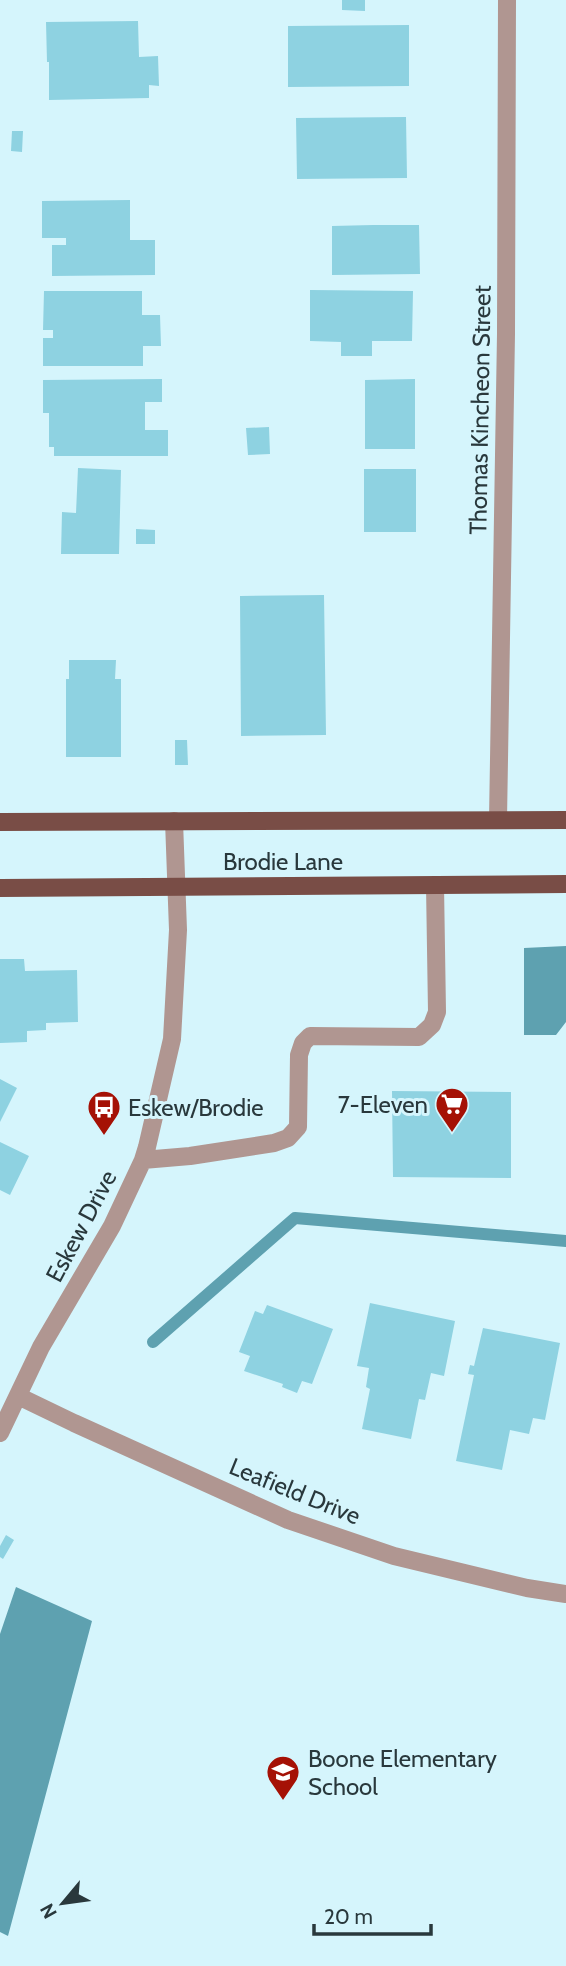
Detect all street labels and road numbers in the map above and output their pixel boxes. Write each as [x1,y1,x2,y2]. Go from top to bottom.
street label: Thomas Kincheon Street [463,285,497,535]
street label: Brodie Lane [223,847,343,876]
street label: Eskew Drive [39,1165,123,1287]
street label: Leafield Drive [225,1452,365,1530]

